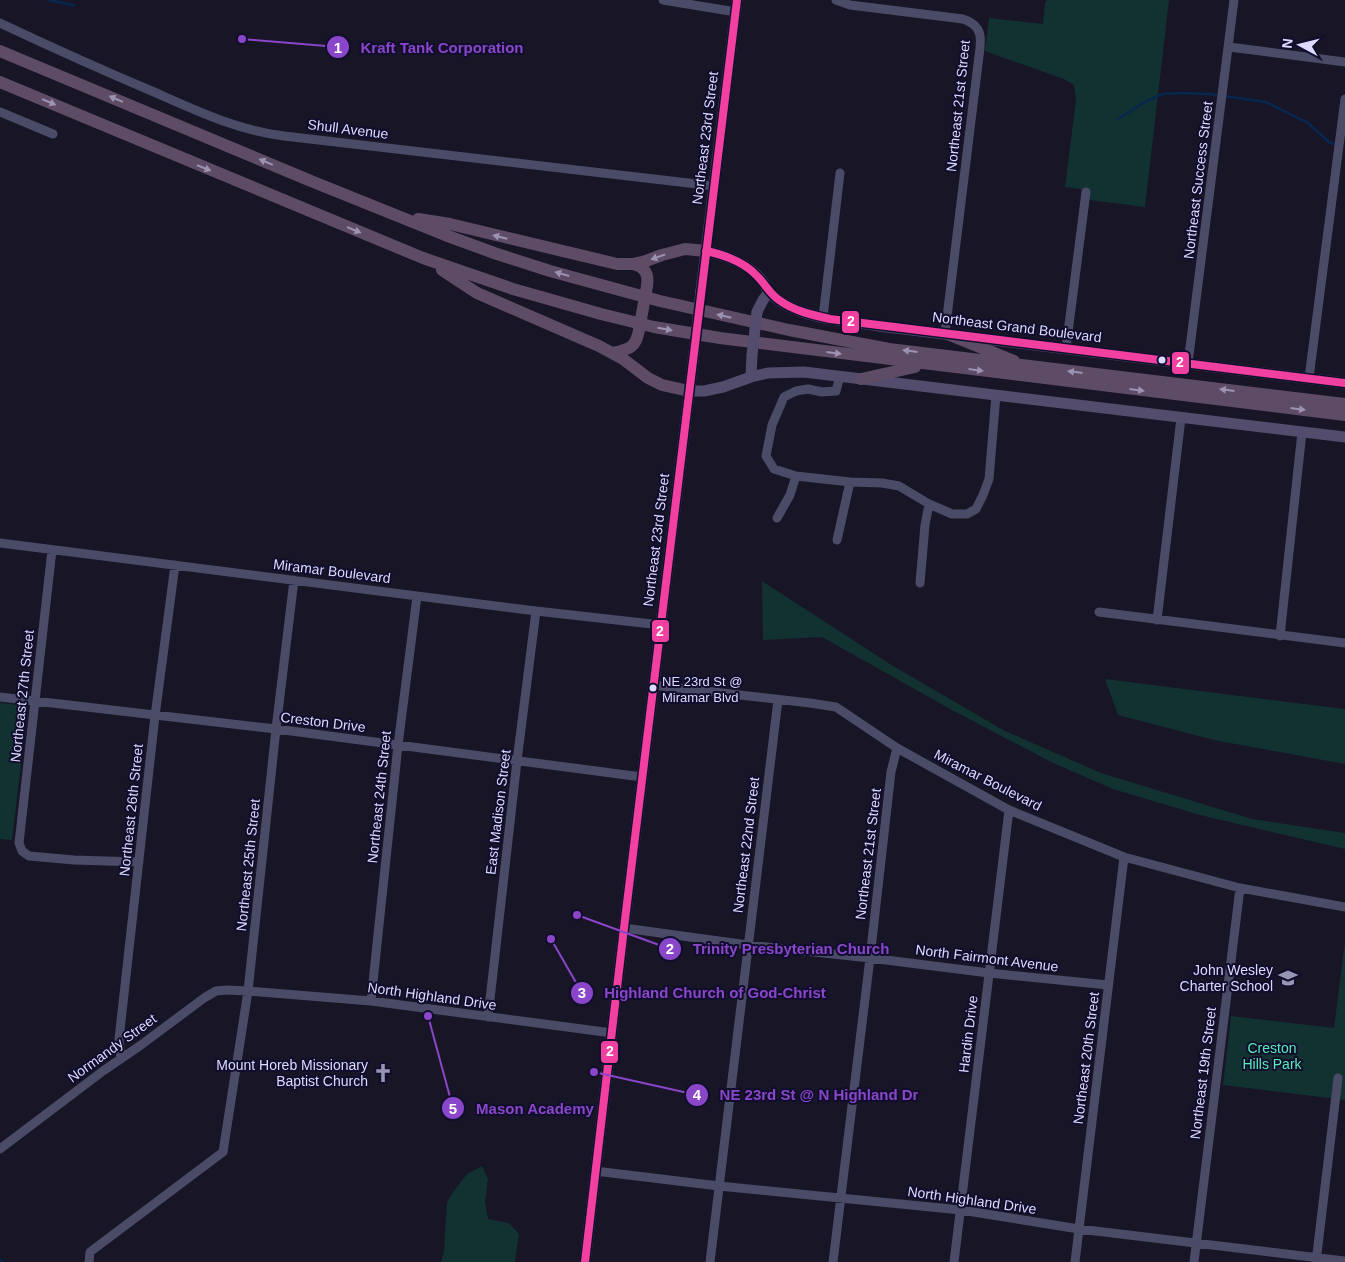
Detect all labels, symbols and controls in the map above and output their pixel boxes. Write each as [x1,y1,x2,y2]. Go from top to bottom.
north arrow [1275,20,1325,70]
callout: Kraft Tank Corporation [325,32,533,62]
text: N [1279,37,1296,49]
text: 1 [334,39,342,56]
text: Kraft Tank Corporation [360,39,524,56]
street label: Northeast 21st Street [943,39,973,173]
street label: Northeast 23rd Street [689,70,721,205]
one-way arrow [109,95,123,103]
one-way arrow [42,99,56,107]
street label: Northeast Success Street [1180,100,1216,260]
street label: Shull Avenue [307,116,390,142]
one-way arrow [258,158,273,166]
one-way arrow [197,164,211,172]
one-way arrow [347,226,361,234]
one-way arrow [492,233,507,241]
one-way arrow [650,253,665,261]
one-way arrow [554,270,569,278]
street label: Northeast Grand Boulevard [931,309,1103,345]
line badge: 2 [841,310,860,334]
one-way arrow [717,312,732,320]
text: 2 [847,313,855,329]
one-way arrow [658,325,674,333]
one-way arrow [902,347,918,355]
one-way arrow [826,349,842,357]
line badge: 2 [1171,351,1190,375]
text: 2 [1176,354,1184,370]
unlabelled marker [1157,355,1167,365]
one-way arrow [968,366,984,374]
one-way arrow [1067,368,1083,376]
one-way arrow [1129,386,1145,394]
one-way arrow [1219,386,1235,394]
one-way arrow [1291,405,1307,413]
street label: Northeast 23rd Street [640,472,672,607]
street label: Miramar Boulevard [272,556,392,586]
line badge: 2 [651,619,670,643]
text: 2 [656,623,664,639]
street label: Northeast 27th Street [7,629,37,763]
place label: NE 23rd St @ Miramar Blvd [662,674,742,705]
marker: NE 23rd St @ Miramar Blvd [648,683,658,693]
street label: Creston Drive [280,709,367,735]
street label: Northeast 24th Street [364,730,394,864]
street label: Northeast 26th Street [116,743,146,877]
street label: Miramar Boulevard [932,746,1044,814]
street label: East Madison Street [482,748,514,876]
street label: Northeast 22nd Street [730,776,762,914]
street label: Northeast 21st Street [852,787,884,921]
street label: Northeast 25th Street [233,798,263,932]
callout: Trinity Presbyterian Church [658,934,900,964]
text: 2 [666,940,674,957]
text: Trinity Presbyterian Church [693,940,889,957]
street label: North Fairmont Avenue [915,941,1059,975]
place label: John Wesley Charter School [1180,962,1273,994]
school or university icon: John Wesley Charter School [1277,967,1299,989]
callout: Highland Church of God-Christ [569,978,836,1008]
street label: North Highland Drive [367,979,498,1013]
text: 3 [578,984,586,1001]
text: Highland Church of God-Christ [604,984,826,1001]
street label: Northeast 20th Street [1070,991,1102,1125]
street label: Hardin Drive [955,994,981,1074]
street label: Northeast 19th Street [1187,1006,1219,1140]
street label: Normandy Street [64,1010,160,1086]
line badge: 2 [600,1040,619,1064]
park label: Creston Hills Park [1242,1040,1303,1072]
text: 2 [606,1043,614,1059]
place label: Mount Horeb Missionary Baptist Church [216,1057,368,1089]
church icon: Mount Horeb Missionary Baptist Church [372,1062,394,1084]
callout: NE 23rd St @ N Highland Dr [685,1080,928,1110]
text: 4 [693,1086,702,1103]
text: NE 23rd St @ N Highland Dr [720,1086,919,1103]
callout: Mason Academy [440,1093,604,1123]
text: 5 [449,1100,457,1117]
text: Mason Academy [476,1100,595,1117]
street label: North Highland Drive [907,1183,1038,1217]

